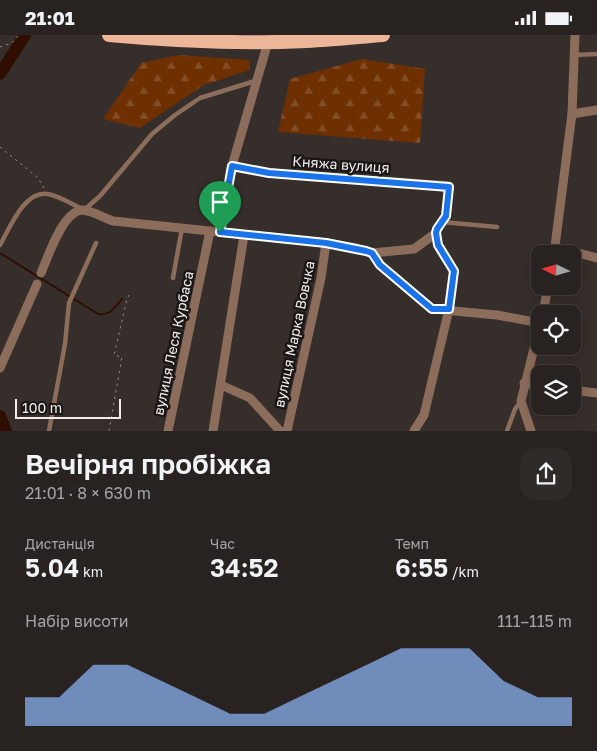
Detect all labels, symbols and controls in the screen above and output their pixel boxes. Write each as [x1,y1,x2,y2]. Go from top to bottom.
text: 21:01 [25,6,75,29]
street label: Княжа вулиця [292,152,390,176]
pin [199,181,241,232]
icon: arrive [206,188,234,216]
north arrow [531,245,581,295]
map controls [531,245,581,415]
street label: вулиця Марка Вовчка [270,259,318,409]
street label: вулиця Леся Курбаса [149,269,197,417]
button: locate [531,305,581,355]
button: layers [531,365,581,415]
scale bar [15,396,121,419]
text: 100 m [22,399,62,416]
text: Вечірня пробіжка [25,447,271,480]
button: share [520,448,572,500]
text: 21:01 · 8 × 630 m [25,483,151,503]
text: Дистанція [25,535,95,552]
text: Час [210,535,235,552]
text: Темп [395,535,429,552]
text: 5.04 [25,552,79,583]
text: 34:52 [210,552,279,583]
text: 6:55 [395,552,448,583]
text: km [79,563,103,580]
text: /km [448,563,479,580]
text: Набір висоти [25,611,128,631]
text: 111–115 m [497,611,572,631]

